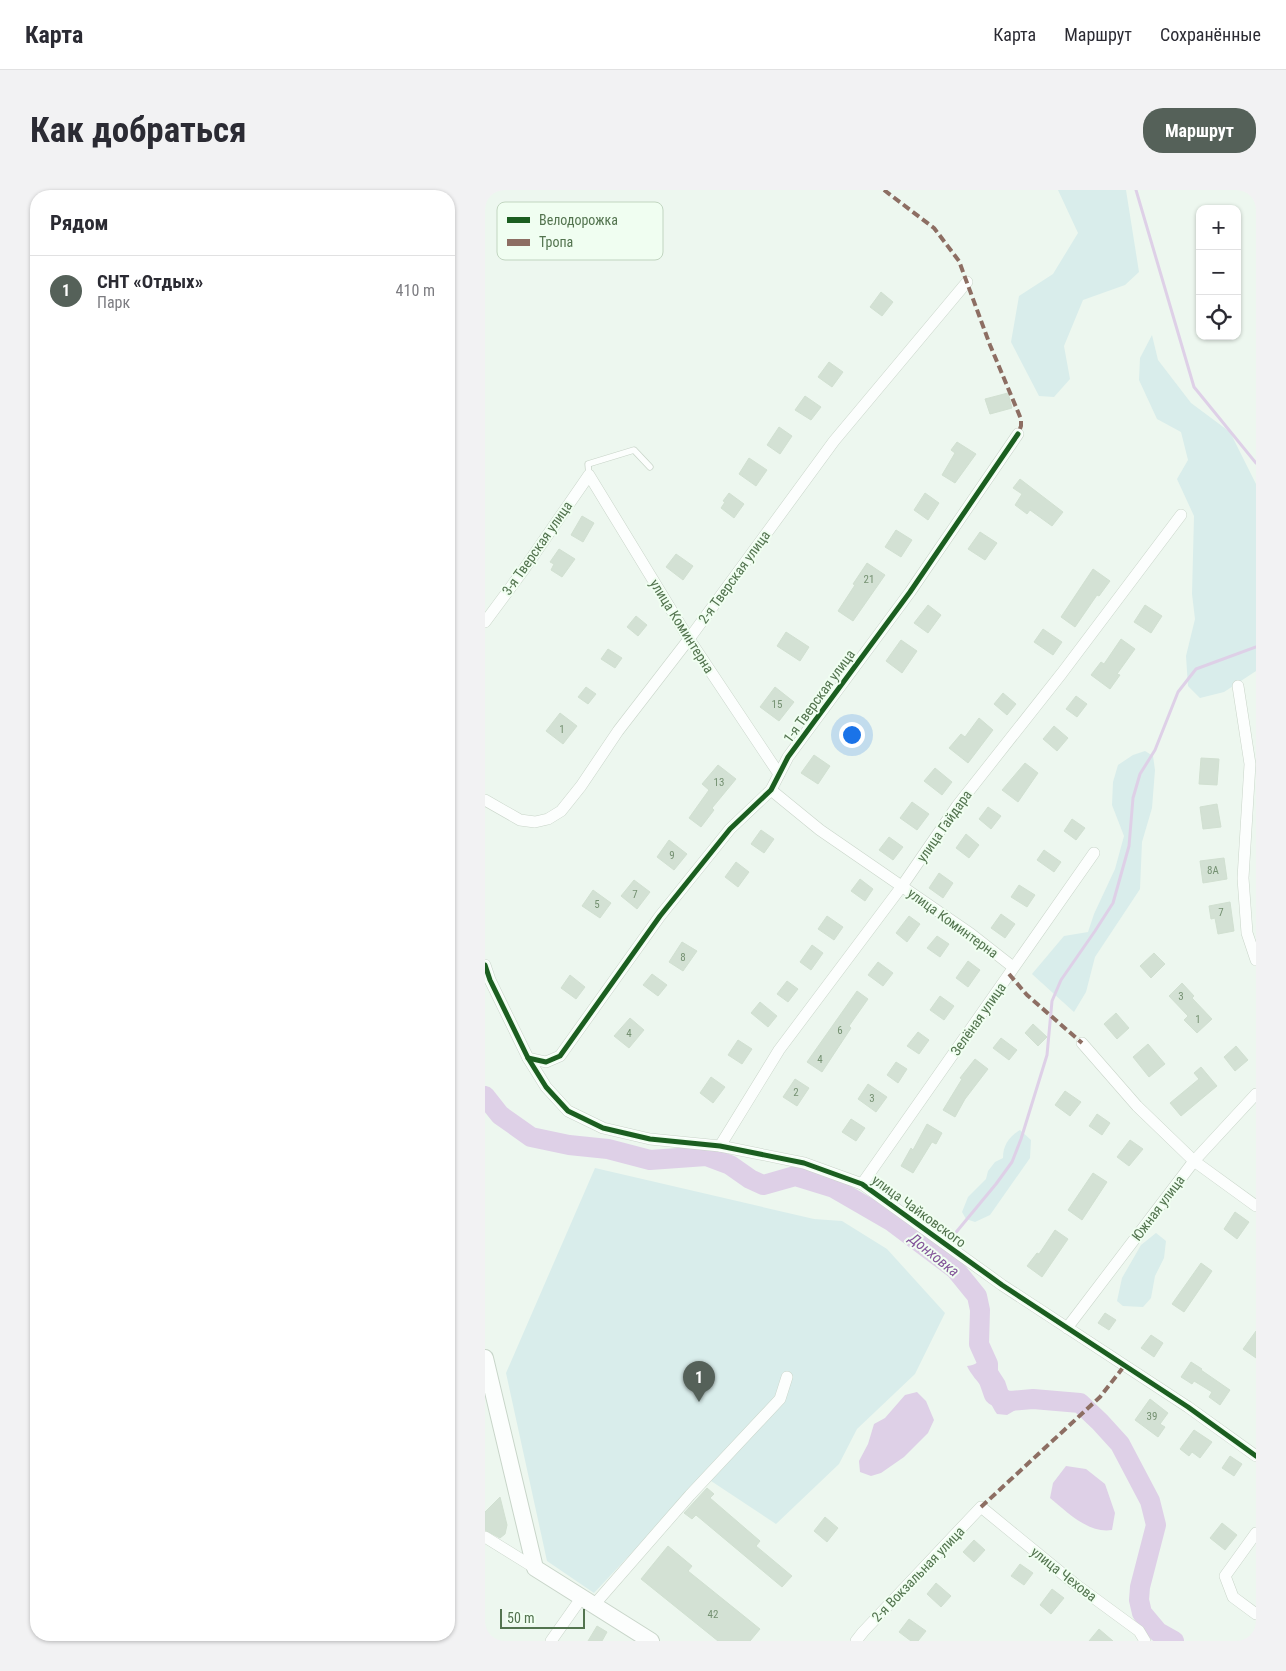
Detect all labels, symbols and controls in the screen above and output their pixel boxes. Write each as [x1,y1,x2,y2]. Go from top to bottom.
text: Карта [25,21,83,49]
text: Карта [993,24,1036,45]
text: Маршрут [1064,24,1132,45]
text: Сохранённые [1160,24,1261,45]
button: Маршрут [1143,108,1256,153]
text: Как добраться [30,110,246,151]
legend [497,202,663,260]
map controls [1196,205,1241,340]
button: + [1196,205,1241,250]
text: Рядом [50,211,109,235]
text: Велодорожка [539,212,618,228]
text: Тропа [539,234,573,250]
button: − [1196,250,1241,295]
text: СНТ «Отдых» [97,270,203,293]
text: 1 [62,281,70,300]
text: 410 m [396,281,435,300]
text: Парк [97,293,130,312]
button: locate [1196,295,1241,340]
street label: 3-я Тверская улица [499,498,575,598]
street label: 2-я Тверская улица [695,527,773,627]
house number: 21 [864,573,874,586]
street label: улица Коминтерна [647,576,717,676]
street label: 1-я Тверская улица [780,646,858,746]
house number: 15 [772,698,782,711]
your location [839,722,865,748]
house number: 1 [559,723,565,736]
house number: 13 [714,776,724,789]
street label: улица Гайдара [913,787,975,865]
house number: 9 [669,849,675,862]
house number: 8А [1207,864,1220,877]
street label: улица Коминтерна [905,885,1001,961]
house number: 7 [632,888,638,901]
house number: 5 [594,898,600,911]
house number: 7 [1218,906,1224,919]
house number: 8 [680,951,686,964]
street label: Зелёная улица [947,980,1009,1058]
house number: 3 [1178,990,1184,1003]
house number: 1 [1195,1013,1201,1026]
house number: 6 [837,1024,843,1037]
house number: 4 [626,1027,632,1040]
house number: 4 [817,1053,823,1066]
house number: 2 [793,1086,799,1099]
house number: 3 [869,1092,875,1105]
street label: улица Чайковского [869,1172,969,1250]
street label: Южная улица [1128,1172,1188,1244]
water label: Донховка [905,1229,963,1281]
pin: 1 [683,1361,715,1402]
house number: 39 [1147,1410,1157,1423]
street label: 2-я Вокзальная улица [868,1523,968,1625]
street label: улица Чехова [1028,1543,1100,1605]
scale bar [500,1606,585,1629]
house number: 42 [708,1608,718,1621]
text: 50 m [507,1610,535,1626]

